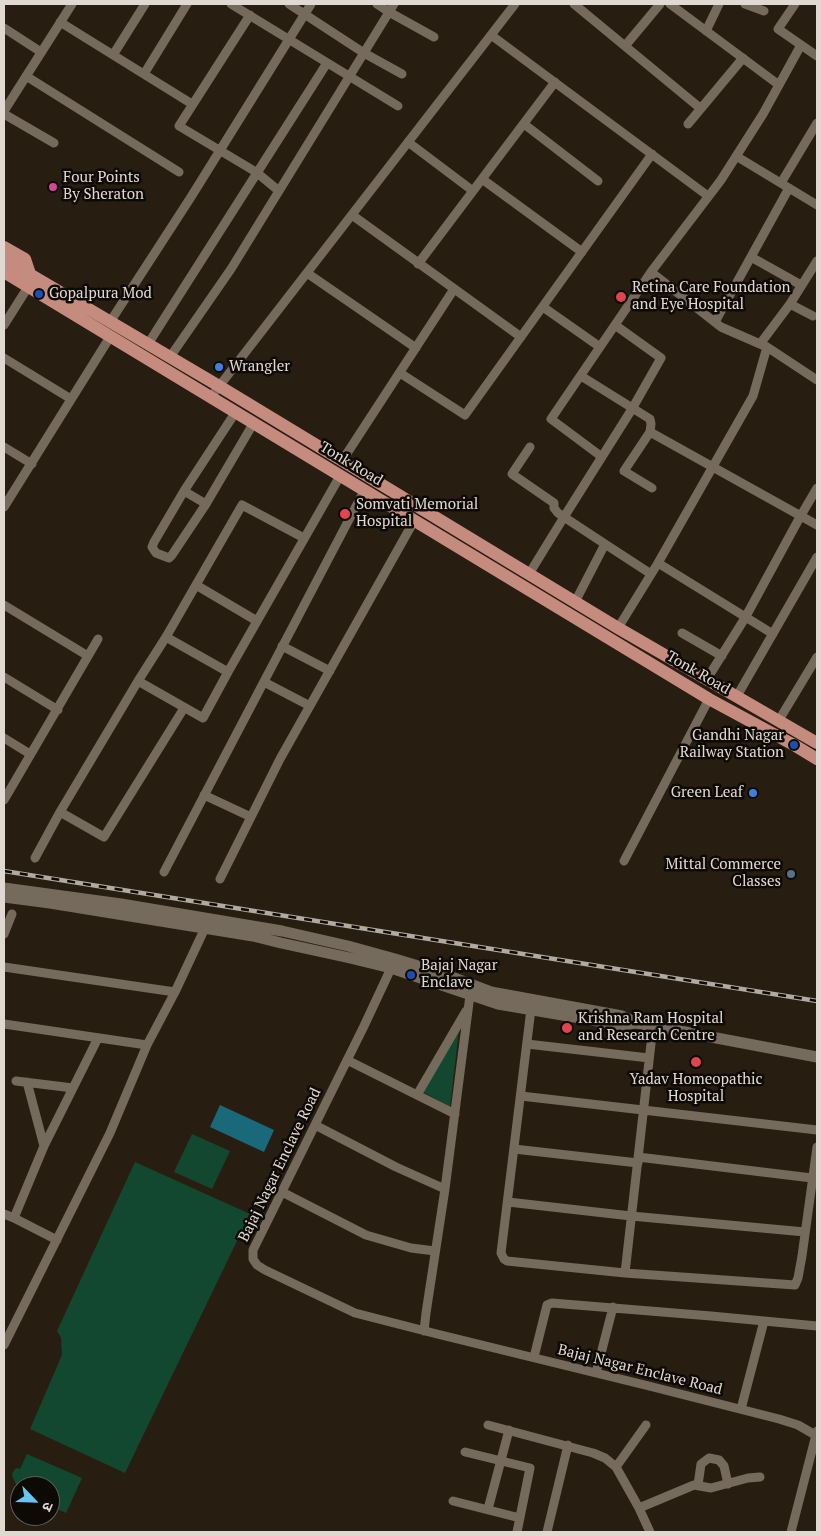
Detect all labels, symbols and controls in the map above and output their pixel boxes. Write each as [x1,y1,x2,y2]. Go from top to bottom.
place label: Four Points By Sheraton [63,169,144,204]
marker: Four Points By Sheraton [47,181,59,193]
place label: Retina Care Foundation and Eye Hospital [632,279,790,314]
place label: Gopalpura Mod [49,285,152,303]
marker: Gopalpura Mod [33,288,45,300]
marker: Retina Care Foundation and Eye Hospital [614,290,628,304]
place label: Wrangler [229,358,290,376]
marker: Wrangler [213,361,225,373]
street label: Tonk Road [316,438,386,490]
place label: Somvati Memorial Hospital [356,496,478,531]
marker: Somvati Memorial Hospital [338,507,352,521]
street label: Tonk Road [663,648,733,698]
place label: Gandhi Nagar Railway Station [680,727,784,762]
marker: Gandhi Nagar Railway Station [788,739,800,751]
place label: Green Leaf [671,784,743,802]
marker: Green Leaf [747,787,759,799]
place label: Mittal Commerce Classes [666,856,781,891]
marker: Mittal Commerce Classes [785,868,797,880]
place label: Bajaj Nagar Enclave [421,957,497,992]
marker: Bajaj Nagar Enclave [405,969,417,981]
place label: Krishna Ram Hospital and Research Centre [578,1010,723,1045]
marker: Krishna Ram Hospital and Research Centre [560,1021,574,1035]
marker: Yadav Homeopathic Hospital [689,1055,703,1069]
place label: Yadav Homeopathic Hospital [629,1071,763,1106]
street label: Bajaj Nagar Enclave Road [235,1085,325,1245]
street label: Bajaj Nagar Enclave Road [556,1341,724,1399]
north arrow [10,1476,60,1526]
text: उ [38,1499,59,1515]

